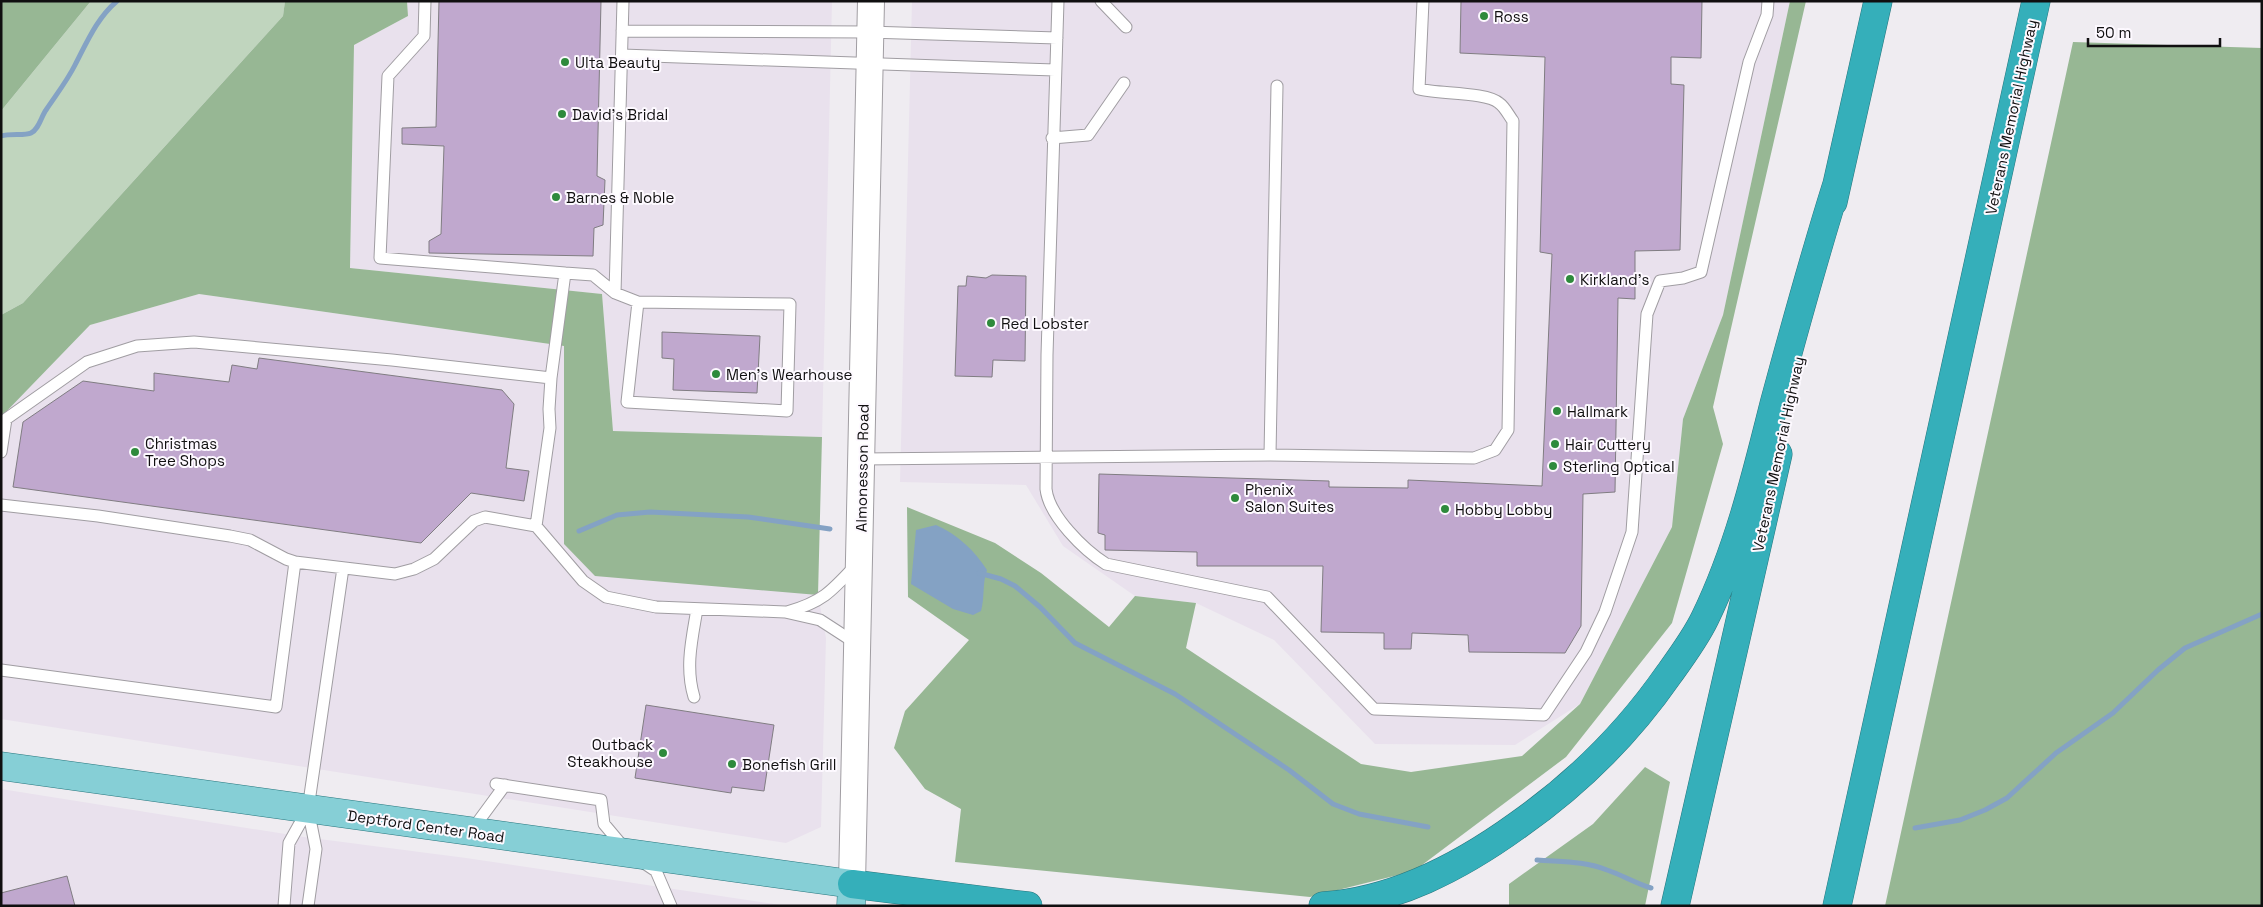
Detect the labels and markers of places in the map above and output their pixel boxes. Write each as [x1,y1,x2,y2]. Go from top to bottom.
place label: Ross [1494,7,1529,26]
marker: Ross [1478,10,1490,22]
place label: Ulta Beauty [575,53,661,72]
marker: Ulta Beauty [559,56,571,68]
place label: David's Bridal [572,105,668,124]
marker: David's Bridal [556,108,568,120]
place label: Barnes & Noble [566,188,675,207]
marker: Barnes & Noble [550,191,562,203]
place label: Kirkland's [1580,270,1649,289]
marker: Kirkland's [1564,273,1576,285]
place label: Red Lobster [1001,314,1089,333]
marker: Red Lobster [985,317,997,329]
place label: Men's Wearhouse [726,365,853,384]
marker: Men's Wearhouse [710,368,722,380]
place label: Hallmark [1567,402,1628,421]
marker: Hallmark [1551,405,1563,417]
place label: Christmas Tree Shops [145,434,225,470]
place label: Hair Cuttery [1565,435,1651,454]
marker: Hair Cuttery [1549,438,1561,450]
marker: Christmas Tree Shops [129,446,141,458]
place label: Sterling Optical [1563,457,1675,476]
marker: Sterling Optical [1547,460,1559,472]
place label: Phenix Salon Suites [1245,480,1334,516]
marker: Phenix Salon Suites [1229,492,1241,504]
place label: Hobby Lobby [1455,500,1552,519]
marker: Hobby Lobby [1439,503,1451,515]
place label: Outback Steakhouse [567,735,653,771]
marker: Outback Steakhouse [657,747,669,759]
place label: Bonefish Grill [742,755,836,774]
marker: Bonefish Grill [726,758,738,770]

